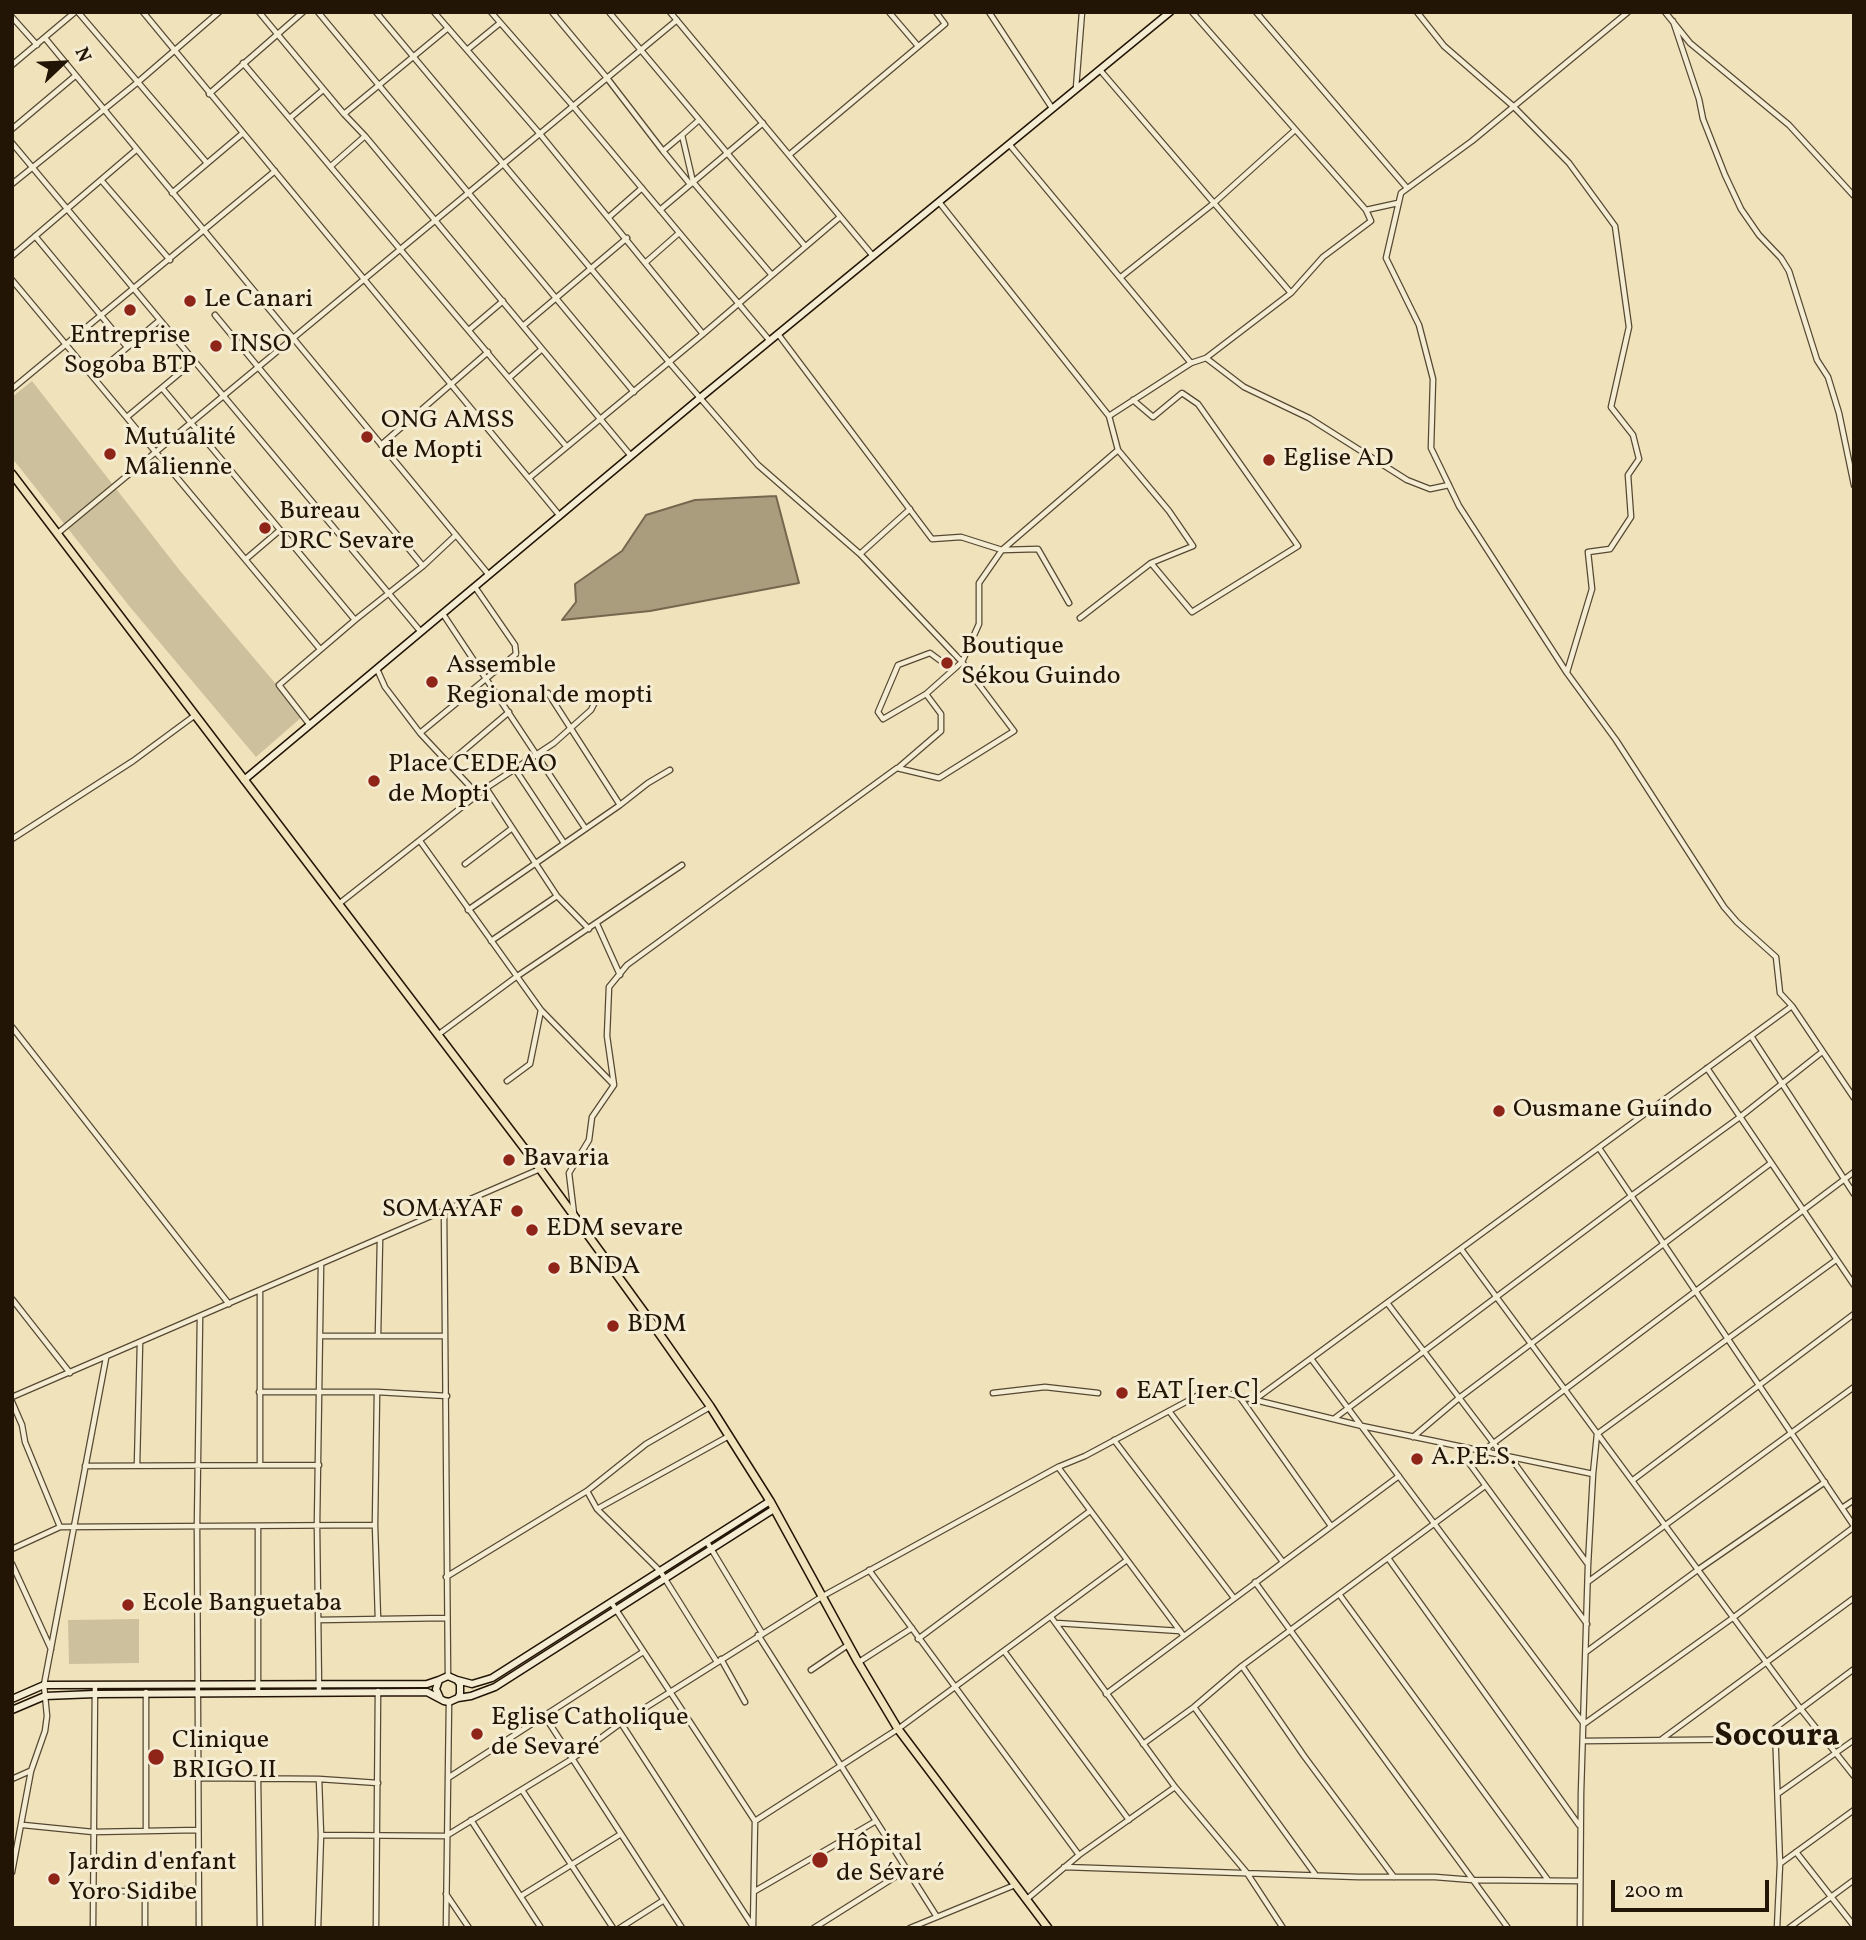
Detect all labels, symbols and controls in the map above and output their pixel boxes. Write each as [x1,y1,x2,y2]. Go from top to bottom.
north arrow [28,28,98,98]
text: N [68,43,97,66]
place label: Le Canari [204,285,313,317]
marker: Le Canari [182,293,198,309]
marker: Entreprise Sogoba BTP [122,302,138,318]
place label: Entreprise Sogoba BTP [64,321,196,382]
place label: INSO [230,330,292,362]
marker: INSO [208,338,224,354]
place label: ONG AMSS de Mopti [381,406,515,467]
place label: Mutualité Malienne [124,423,236,485]
marker: ONG AMSS de Mopti [359,429,375,445]
place label: Eglise AD [1283,444,1393,476]
marker: Mutualité Malienne [102,446,118,462]
marker: Eglise AD [1261,452,1277,468]
place label: Bureau DRC Sevare [279,497,414,558]
marker: Bureau DRC Sevare [257,520,273,536]
place label: Boutique Sékou Guindo [961,632,1121,694]
place label: Assemble Regional de mopti [446,651,653,712]
marker: Boutique Sékou Guindo [939,655,955,671]
marker: Assemble Regional de mopti [424,674,440,690]
place label: Place CEDEAO de Mopti [388,750,557,812]
marker: Place CEDEAO de Mopti [366,773,382,789]
place label: Ousmane Guindo [1513,1095,1712,1127]
marker: Ousmane Guindo [1491,1103,1507,1119]
place label: Bavaria [523,1144,610,1176]
marker: Bavaria [501,1152,517,1168]
place label: SOMAYAF [382,1195,503,1227]
marker: SOMAYAF [509,1203,525,1219]
place label: EDM sevare [546,1214,683,1246]
marker: EDM sevare [524,1222,540,1238]
place label: BNDA [568,1252,640,1284]
marker: BNDA [546,1260,562,1276]
place label: BDM [627,1310,686,1342]
marker: BDM [605,1318,621,1334]
place label: EAT [1er C] [1136,1377,1258,1409]
marker: EAT [1er C] [1114,1385,1130,1401]
place label: A.P.E.S. [1431,1443,1516,1475]
marker: A.P.E.S. [1409,1451,1425,1467]
place label: Ecole Banguetaba [142,1589,342,1621]
marker: Ecole Banguetaba [120,1597,136,1613]
place label: Eglise Catholique de Sevaré [491,1703,689,1764]
district label: Socoura [1714,1719,1840,1759]
place label: Clinique BRIGO II [172,1726,277,1788]
marker: Eglise Catholique de Sevaré [469,1726,485,1742]
marker: Clinique BRIGO II [146,1747,166,1767]
place label: Hôpital de Sévaré [836,1829,944,1890]
place label: Jardin d'enfant Yoro Sidibe [68,1848,237,1910]
marker: Hôpital de Sévaré [810,1850,830,1870]
scale bar [1614,1867,1772,1911]
marker: Jardin d'enfant Yoro Sidibe [46,1871,62,1887]
text: 200 m [1624,1877,1684,1906]

